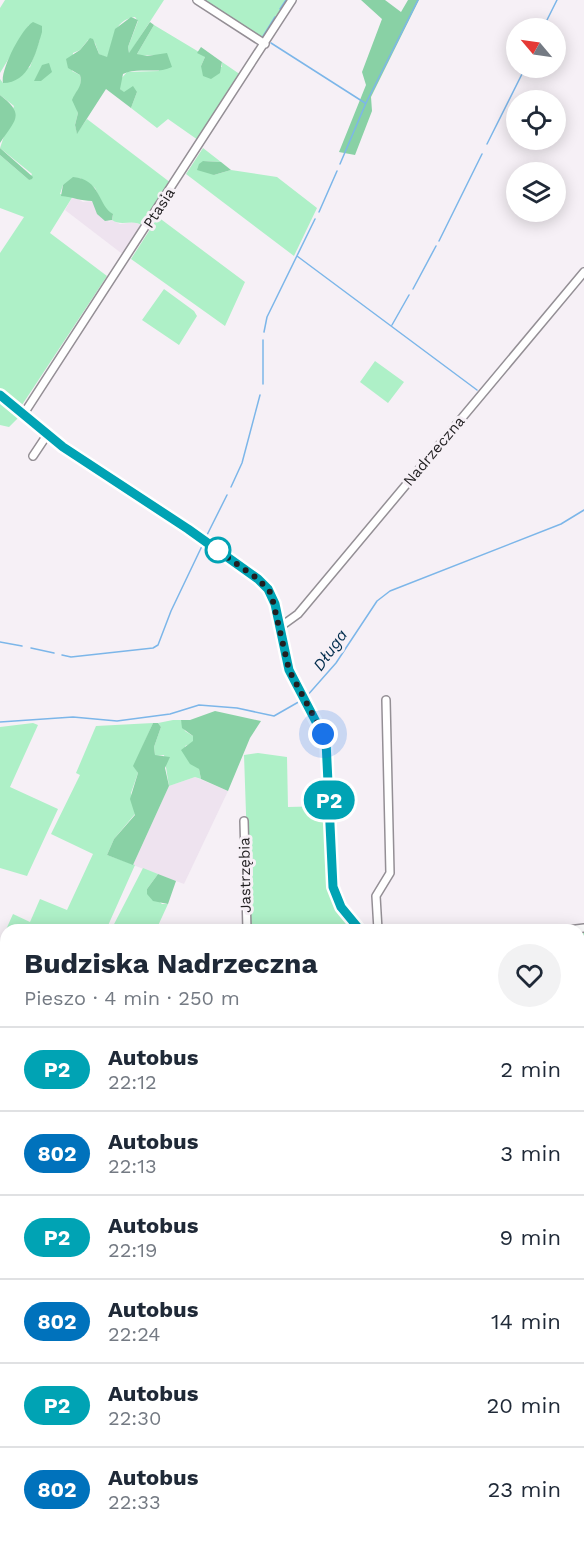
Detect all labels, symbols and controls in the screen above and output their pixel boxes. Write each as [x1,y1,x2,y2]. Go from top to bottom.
north arrow [506,18,566,78]
map controls [506,18,566,222]
button: locate [506,90,566,150]
button: layers [506,162,566,222]
street label: Ptasia [139,184,179,231]
street label: Nadrzeczna [400,412,469,490]
unlabelled marker [205,537,231,563]
water label: Długa [309,626,351,674]
your location [308,719,338,749]
line badge: P2 [302,780,356,820]
text: P2 [316,788,342,813]
street label: Jastrzębia [235,837,255,913]
button: heart [498,944,561,1007]
text: Budziska Nadrzeczna [24,947,318,980]
text: Pieszo · 4 min · 250 m [24,986,240,1010]
text: Autobus [108,1045,198,1070]
text: P2 [44,1057,70,1082]
text: 2 min [500,1057,561,1082]
text: 22:12 [108,1070,157,1094]
text: Autobus [108,1129,198,1154]
text: 802 [37,1141,77,1166]
text: 3 min [500,1141,561,1166]
text: 22:13 [108,1154,157,1178]
text: Autobus [108,1213,198,1238]
text: P2 [44,1225,70,1250]
text: 9 min [499,1225,561,1250]
text: 22:19 [108,1238,157,1262]
text: Autobus [108,1297,198,1322]
text: 802 [37,1309,77,1334]
text: 14 min [491,1309,561,1334]
text: 22:24 [108,1322,161,1346]
text: Autobus [108,1381,198,1406]
text: P2 [44,1393,70,1418]
text: 20 min [487,1393,561,1418]
text: 22:30 [108,1406,161,1430]
text: Autobus [108,1465,198,1490]
text: 802 [37,1477,77,1502]
text: 23 min [487,1477,561,1502]
text: 22:33 [108,1490,161,1514]

